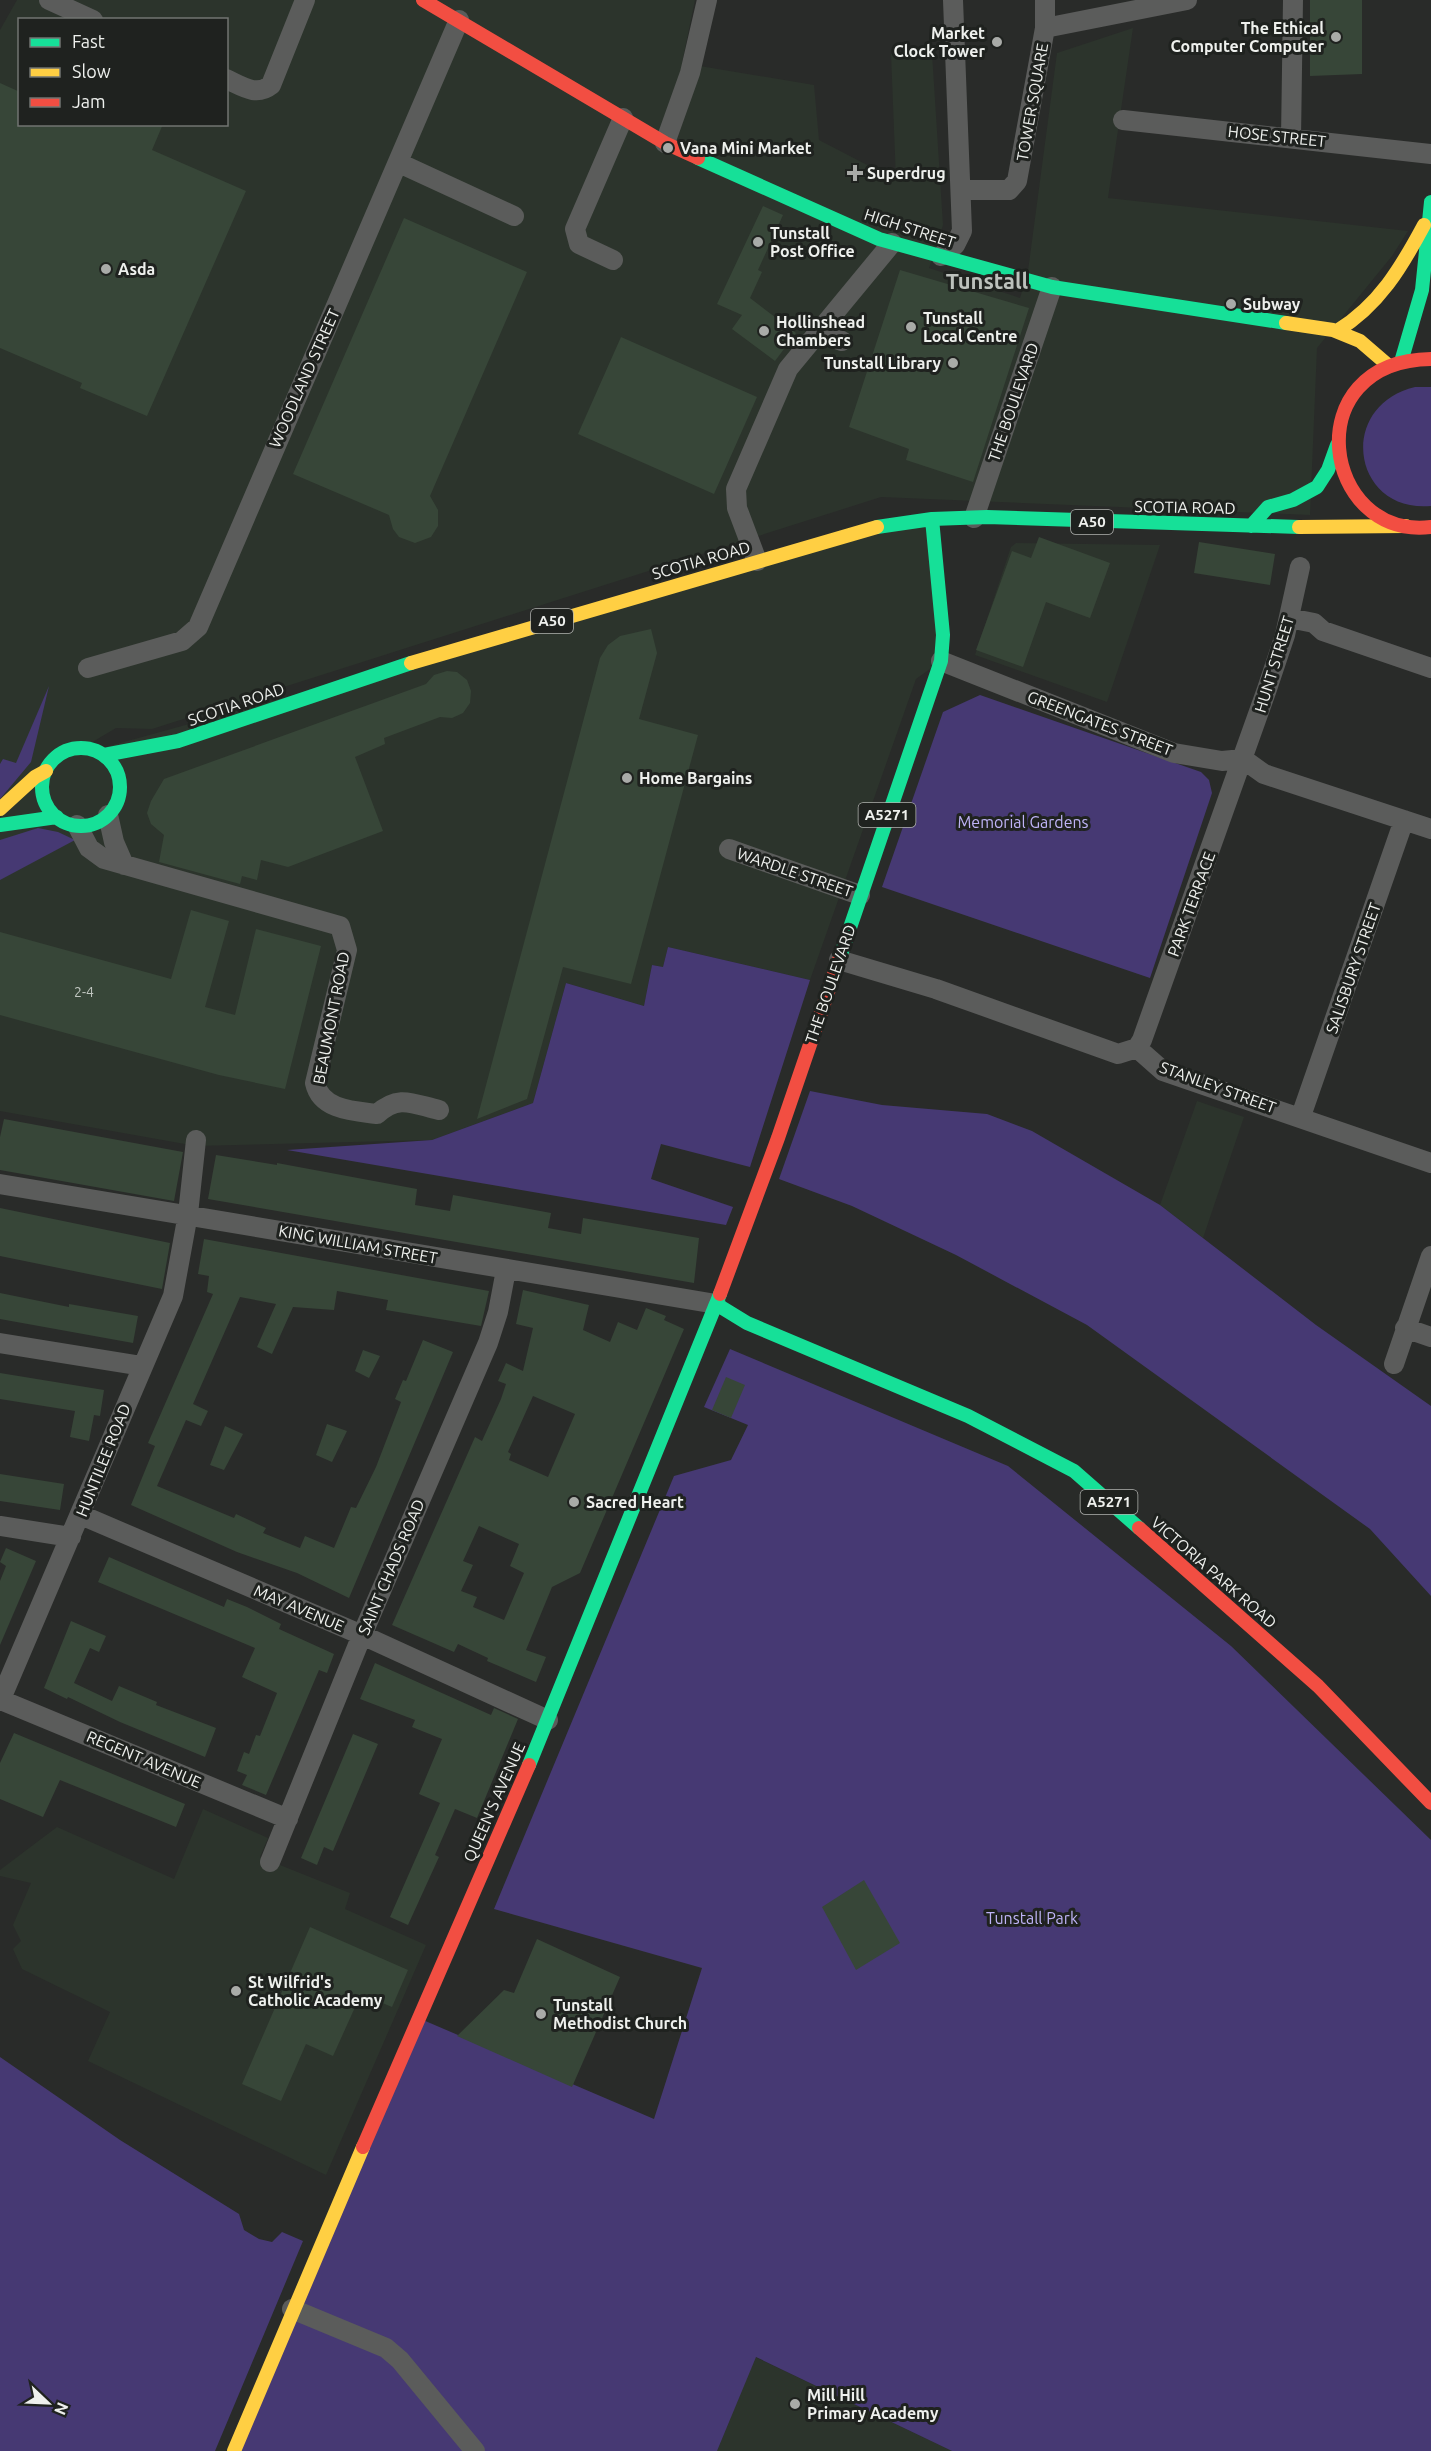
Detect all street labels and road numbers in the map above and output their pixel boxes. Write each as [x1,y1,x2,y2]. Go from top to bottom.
street label: TOWER SQUARE [1013,42,1051,162]
street label: HOSE STREET [1227,122,1327,150]
street label: HIGH STREET [862,205,958,251]
street label: WOODLAND STREET [265,306,343,450]
street label: THE BOULEVARD [984,340,1042,464]
street label: SCOTIA ROAD [1134,497,1236,517]
road number: A50 [1071,510,1113,534]
street label: SCOTIA ROAD [650,537,752,583]
road number: A50 [531,609,573,633]
street label: HUNT STREET [1251,613,1297,715]
street label: SCOTIA ROAD [185,679,287,729]
street label: GREENGATES STREET [1025,687,1175,759]
road number: A5271 [858,803,916,827]
street label: WARDLE STREET [735,844,855,900]
street label: PARK TERRACE [1164,849,1218,959]
street label: SALISBURY STREET [1322,900,1384,1036]
street label: THE BOULEVARD [801,922,859,1046]
street label: BEAUMONT ROAD [309,950,353,1086]
street label: STANLEY STREET [1157,1058,1279,1116]
street label: KING WILLIAM STREET [277,1221,439,1267]
street label: HUNTILEE ROAD [72,1401,134,1519]
road number: A5271 [1080,1490,1138,1514]
street label: SAINT CHADS ROAD [354,1497,428,1637]
street label: VICTORIA PARK ROAD [1148,1513,1280,1631]
street label: MAY AVENUE [251,1581,347,1635]
street label: REGENT AVENUE [84,1727,204,1791]
street label: QUEEN'S AVENUE [460,1740,528,1864]

